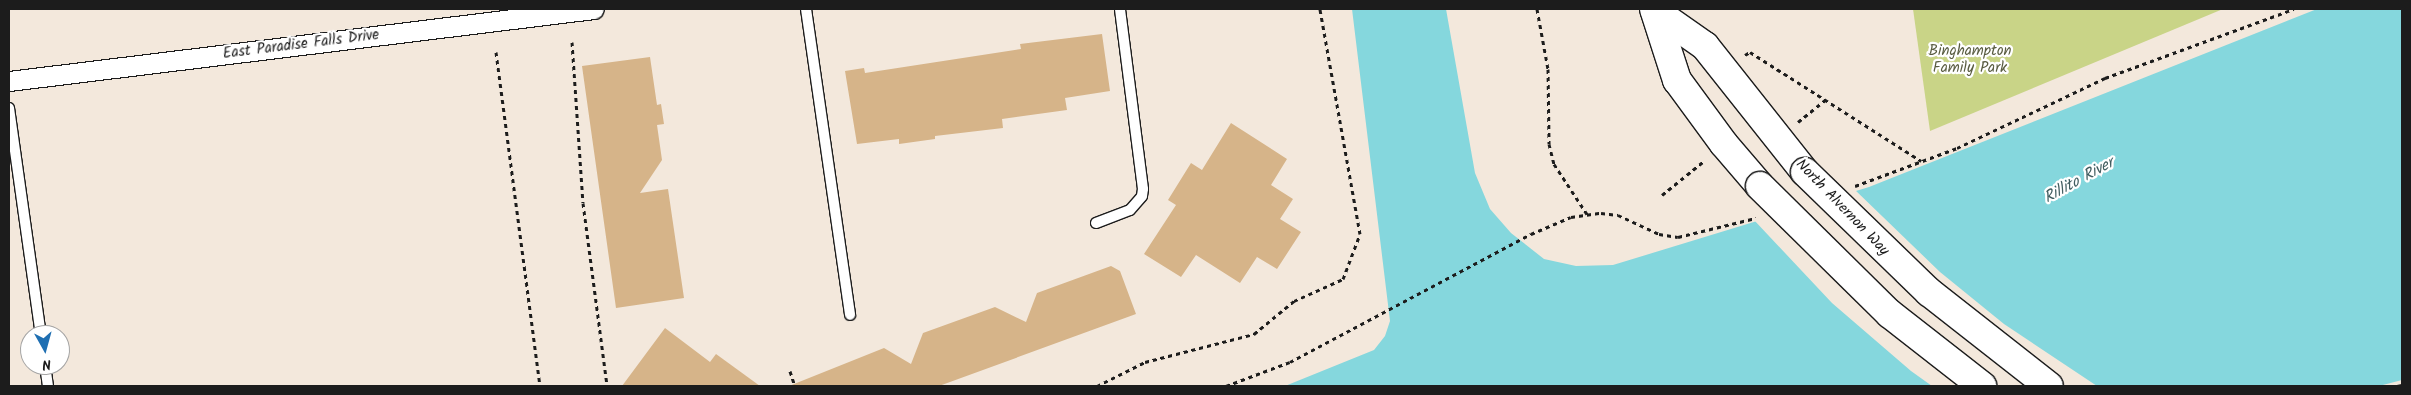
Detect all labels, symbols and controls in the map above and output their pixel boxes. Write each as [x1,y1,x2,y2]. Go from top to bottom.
street label: East Paradise Falls Drive [222,26,380,64]
park label: Binghampton Family Park [1928,42,2012,77]
water label: Rillito River [2041,154,2117,208]
street label: North Alvernon Way [1791,156,1893,260]
north arrow [20,325,70,375]
text: N [41,352,52,375]

